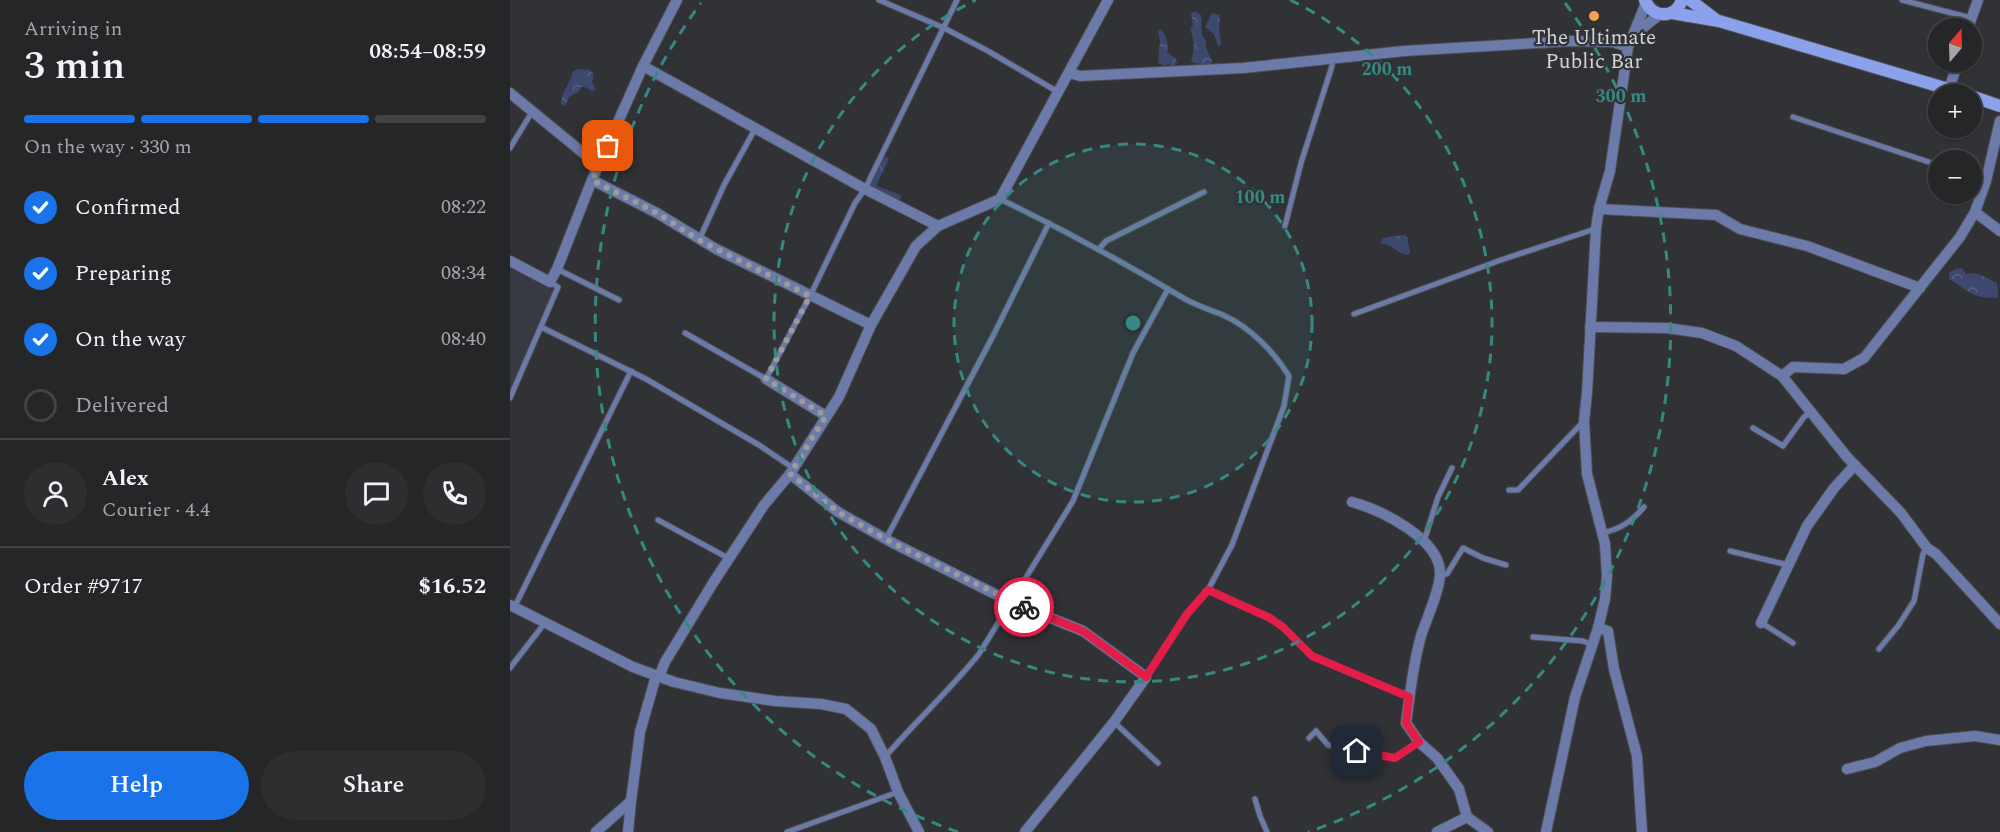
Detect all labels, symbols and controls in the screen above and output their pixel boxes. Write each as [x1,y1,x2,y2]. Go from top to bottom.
marker: The Ultimate Public Bar [1587,9,1601,23]
text: Arriving in [24,14,122,44]
north arrow [1928,18,1982,72]
map controls [1928,18,1982,204]
place label: The Ultimate Public Bar [1532,22,1656,78]
text: 08:54–08:59 [369,35,486,68]
text: 3 min [24,37,125,96]
text: 200 m [1361,56,1413,83]
text: 300 m [1595,83,1647,110]
button: + [1928,84,1982,138]
pin [582,120,633,171]
icon: bag [591,129,624,162]
text: On the way · 330 m [24,132,192,162]
button: − [1928,150,1982,204]
text: 100 m [1234,184,1286,211]
icon: check [24,191,57,224]
text: Confirmed [75,191,181,224]
text: 08:22 [441,192,486,222]
icon: check [24,257,57,290]
text: Preparing [75,257,172,290]
text: 08:34 [441,258,486,288]
centre of rings [1123,313,1143,333]
icon: check [24,323,57,356]
text: On the way [75,323,186,356]
text: 08:40 [441,324,486,354]
text: Delivered [75,389,169,422]
button: person [24,462,87,525]
text: Alex [102,462,149,495]
button: chat [345,462,408,525]
button: phone [423,462,486,525]
text: Courier · 4.4 [102,495,210,525]
text: Order #9717 [24,570,143,603]
text: $16.52 [418,570,486,603]
courier [994,577,1054,637]
icon: bike [1008,591,1041,624]
pin [1331,725,1382,776]
icon: home [1340,734,1373,767]
button: Help [24,751,249,820]
button: Share [261,751,486,820]

